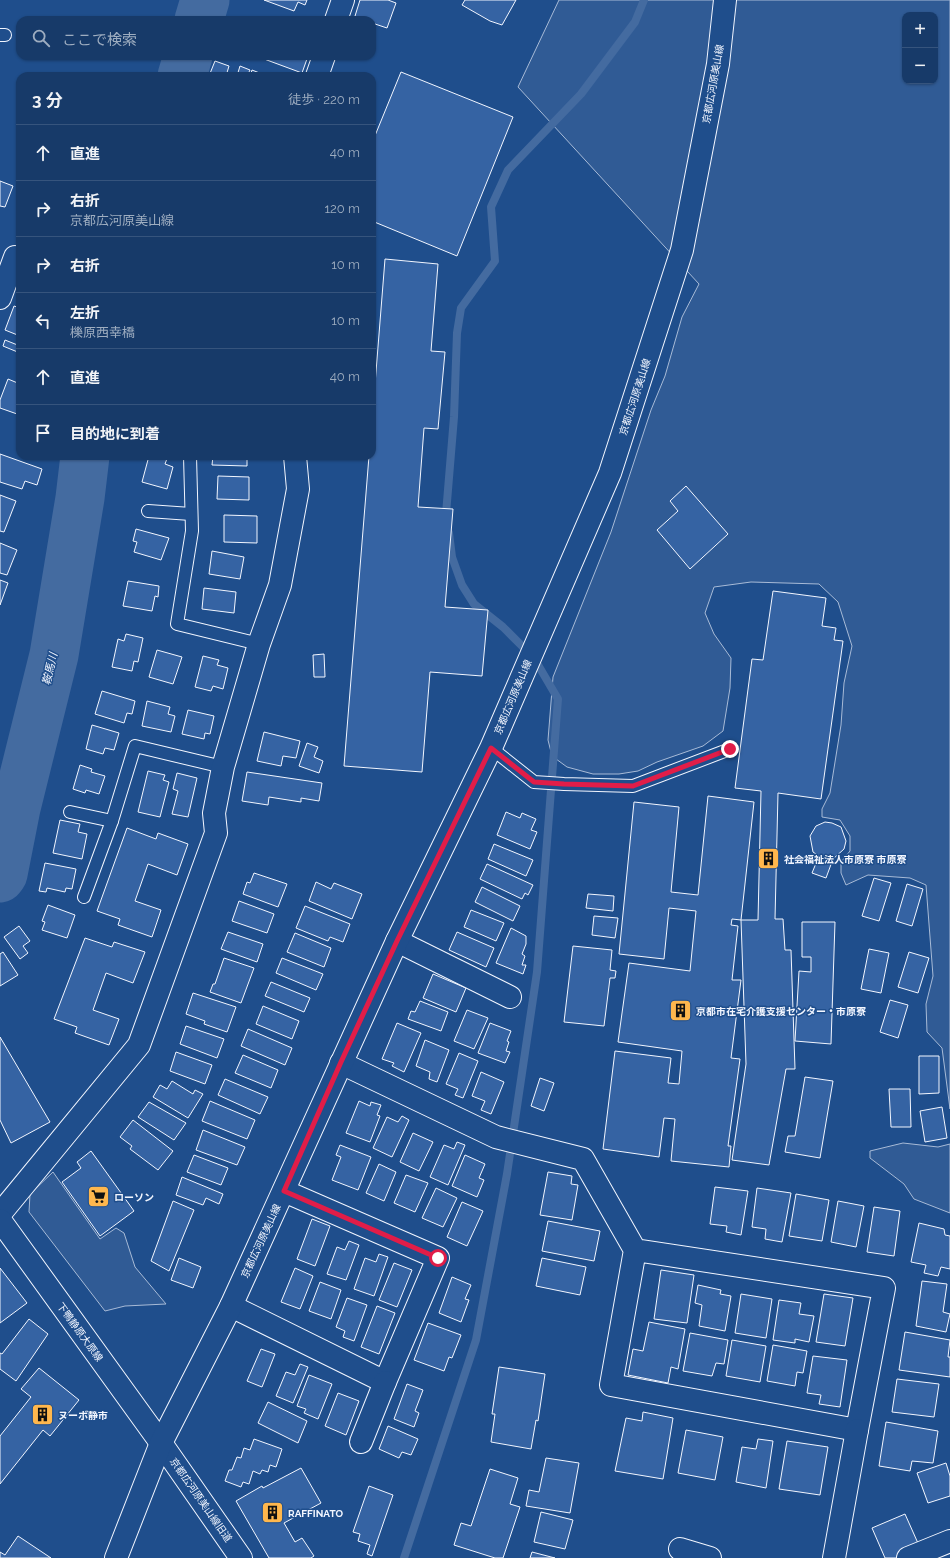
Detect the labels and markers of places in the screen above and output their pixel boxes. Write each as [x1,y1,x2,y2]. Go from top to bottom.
building icon: 社会福祉法人市原寮 市原寮 [755,846,781,872]
place label: 社会福祉法人市原寮 市原寮 [784,854,906,865]
building icon: 京都市在宅介護支援センター・市原寮 [667,998,693,1024]
place label: 京都市在宅介護支援センター・市原寮 [696,1006,866,1017]
supermarket icon: ローソン [85,1184,111,1210]
place label: ローソン [114,1192,154,1203]
building icon: ヌーボ静市 [29,1402,55,1428]
place label: ヌーボ静市 [58,1410,108,1421]
building icon: RAFFINATO [260,1500,286,1526]
place label: RAFFINATO [288,1508,343,1519]

